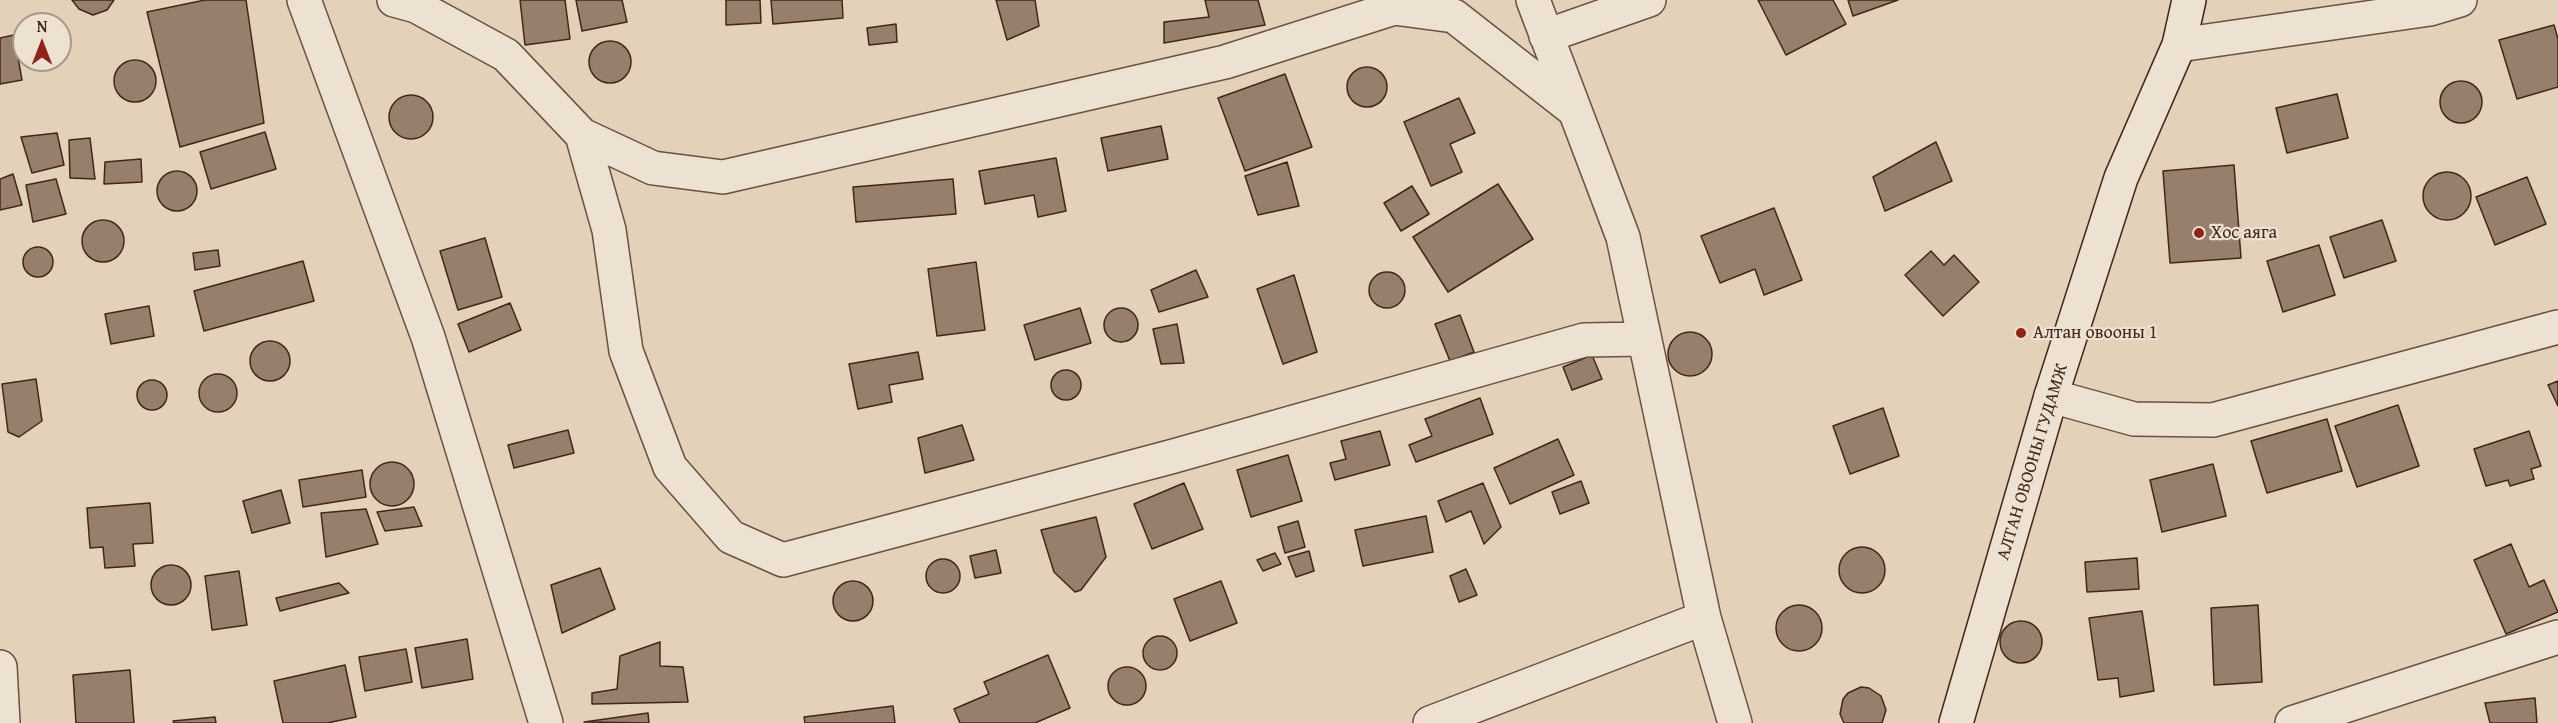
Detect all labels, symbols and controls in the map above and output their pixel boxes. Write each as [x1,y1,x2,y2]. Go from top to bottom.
north arrow [12,12,72,72]
text: N [37,14,47,38]
place label: Хос аяга [2211,222,2277,244]
marker: Хос аяга [2192,226,2206,240]
place label: Алтан овооны 1 [2033,322,2157,344]
marker: Алтан овооны 1 [2014,326,2028,340]
street label: АЛТАН ОВООНЫ ГУДАМЖ [1993,361,2073,563]

